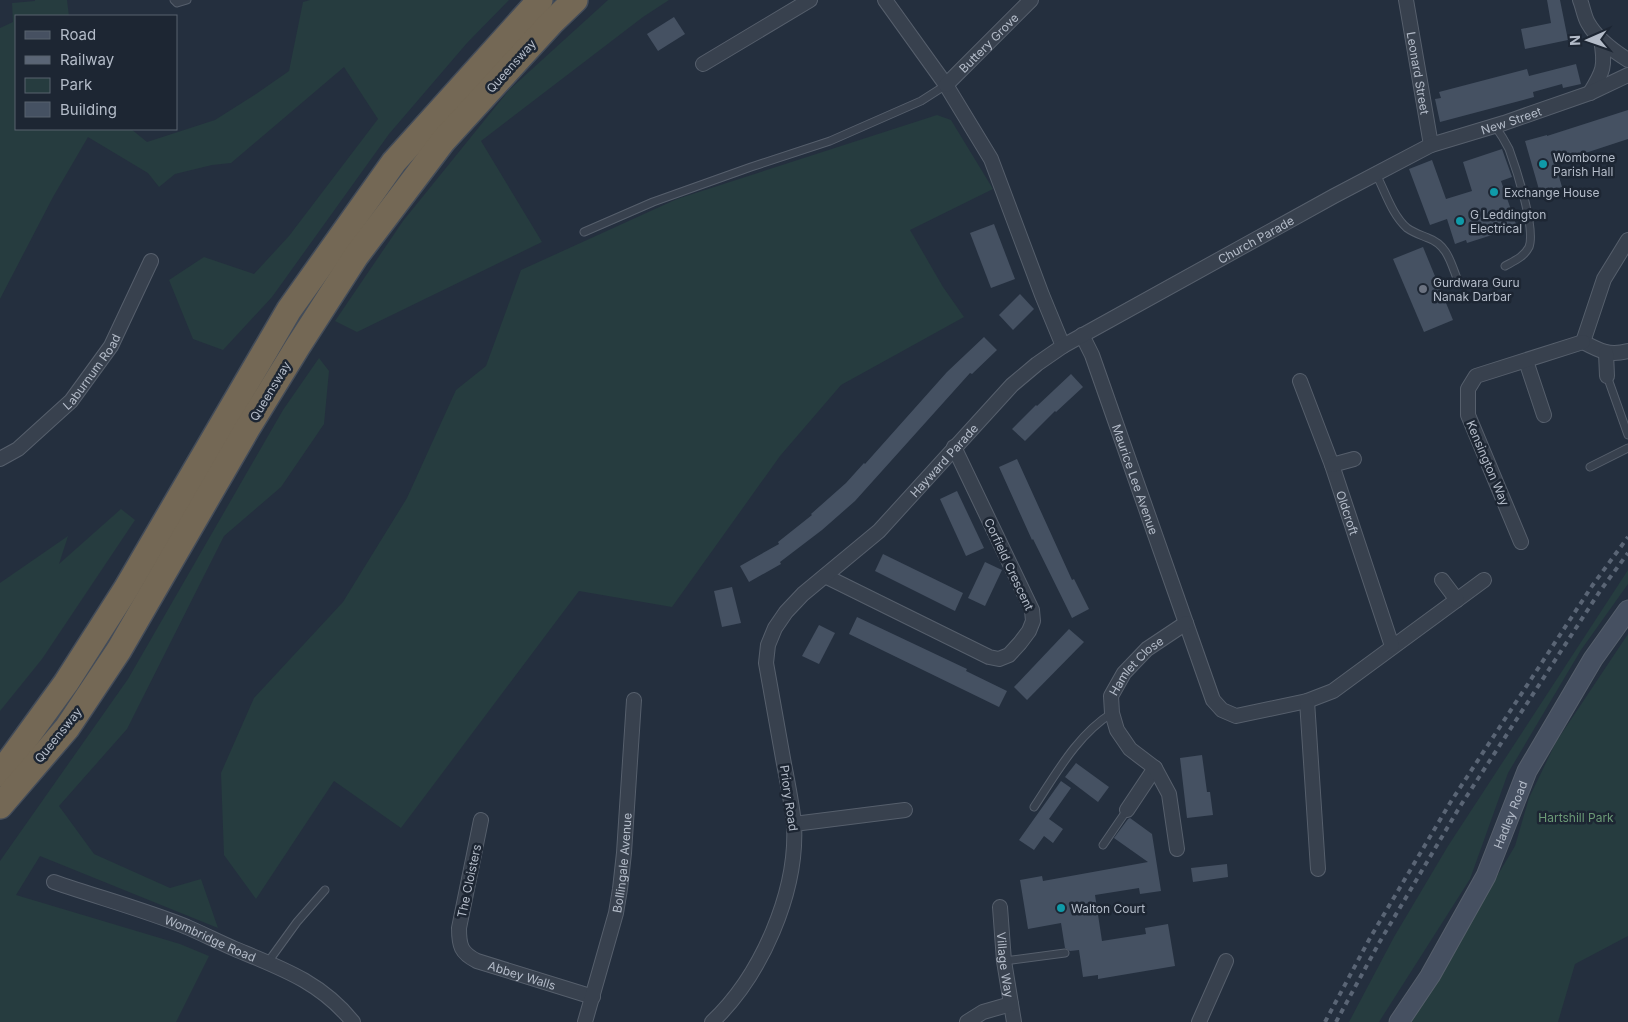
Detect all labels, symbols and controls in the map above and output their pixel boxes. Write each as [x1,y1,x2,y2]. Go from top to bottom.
street label: Buttery Grove [956,10,1021,75]
legend [15,15,178,130]
north arrow [1563,15,1613,65]
text: Road [60,25,96,44]
street label: Leonard Street [1404,30,1433,116]
text: N [1566,35,1583,46]
street label: Queensway [483,36,539,96]
text: Railway [60,50,115,69]
text: Park [60,75,93,94]
text: Building [60,100,117,119]
street label: New Street [1479,103,1543,137]
place label: Womborne Parish Hall [1553,150,1615,179]
marker: Womborne Parish Hall [1537,158,1549,170]
place label: Exchange House [1504,185,1600,200]
marker: Exchange House [1488,186,1500,198]
place label: G Leddington Electrical [1470,207,1546,236]
street label: Church Parade [1215,212,1296,266]
marker: G Leddington Electrical [1454,215,1466,227]
place label: Gurdwara Guru Nanak Darbar [1433,275,1520,304]
marker: Gurdwara Guru Nanak Darbar [1417,283,1429,295]
street label: Laburnum Road [59,331,123,413]
street label: Queensway [246,358,294,424]
street label: Kensington Way [1463,418,1513,508]
street label: Hayward Parade [906,420,981,500]
street label: Maurice Lee Avenue [1109,422,1162,536]
street label: Oldcroft [1333,488,1362,537]
street label: Corfield Crescent [981,516,1037,613]
street label: Hamlet Close [1105,633,1166,698]
street label: Queensway [31,704,85,766]
street label: Priory Road [777,764,801,832]
street label: Hadley Road [1490,778,1530,851]
park label: Hartshill Park [1538,810,1614,825]
street label: Bollingale Avenue [609,812,634,914]
street label: The Cloisters [454,843,484,919]
place label: Walton Court [1071,901,1145,916]
marker: Walton Court [1055,902,1067,914]
street label: Wombridge Road [163,912,258,964]
street label: Village Way [994,931,1017,999]
street label: Abbey Walls [486,957,558,993]

